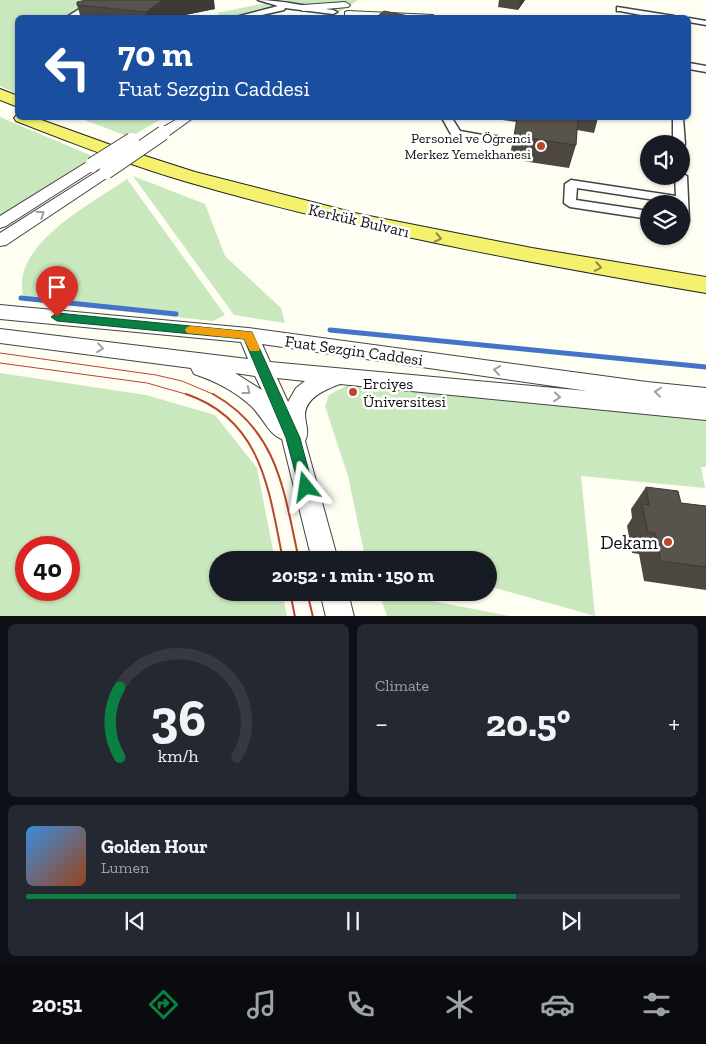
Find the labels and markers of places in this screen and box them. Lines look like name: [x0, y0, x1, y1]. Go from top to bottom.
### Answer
place label: Personel ve Öğrenci Merkez Yemekhanesi: [404, 130, 531, 163]
marker: Personel ve Öğrenci Merkez Yemekhanesi: [535, 140, 547, 152]
pin: [36, 266, 78, 317]
place label: Erciyes Üniversitesi: [363, 374, 447, 411]
marker: Erciyes Üniversitesi: [347, 386, 359, 398]
place label: Dekam: [600, 531, 659, 554]
marker: Dekam: [662, 536, 674, 548]

